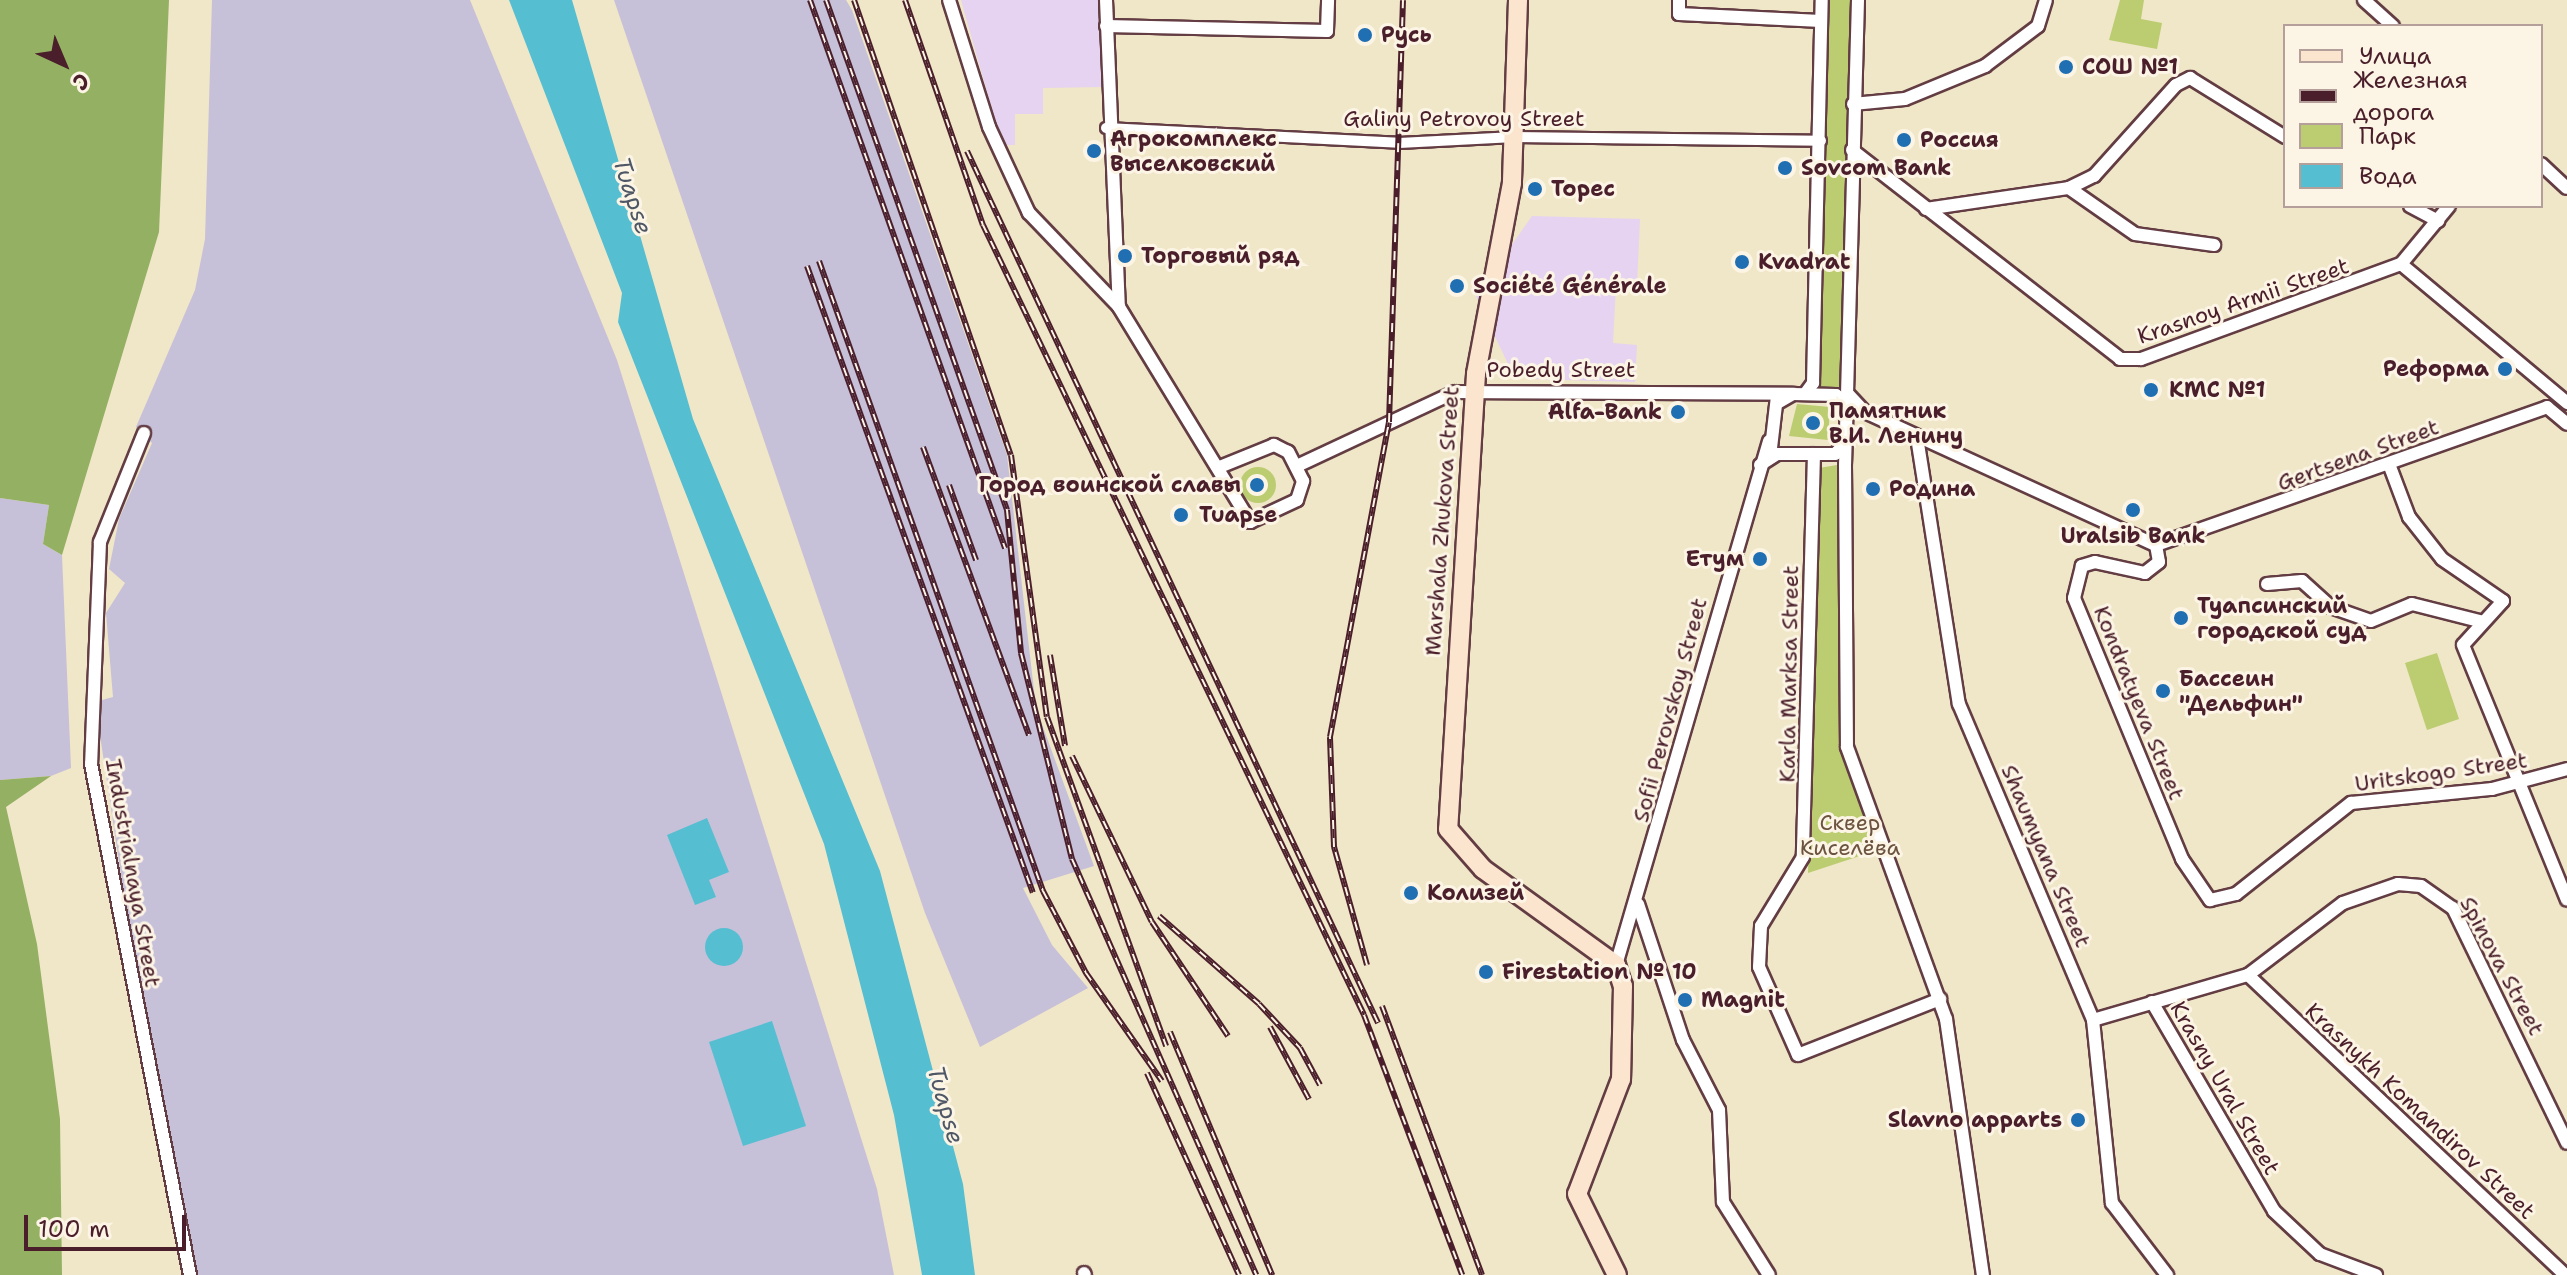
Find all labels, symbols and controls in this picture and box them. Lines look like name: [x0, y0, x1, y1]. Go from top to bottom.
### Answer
place label: Русь: [1381, 22, 1432, 48]
north arrow: [24, 24, 104, 104]
legend: [2283, 24, 2543, 208]
marker: Русь: [1356, 26, 1374, 44]
text: Улица: [2359, 40, 2432, 72]
place label: СОШ №1: [2082, 54, 2178, 80]
marker: СОШ №1: [2057, 58, 2075, 76]
text: Железная дорога: [2353, 64, 2468, 128]
text: С: [66, 66, 96, 97]
street label: Galiny Petrovoy Street: [1343, 106, 1585, 132]
text: Парк: [2359, 120, 2416, 152]
place label: Агрокомплекс Выселковский: [1110, 125, 1277, 176]
place label: Россия: [1920, 127, 1999, 153]
marker: Россия: [1895, 131, 1913, 149]
marker: Агрокомплекс Выселковский: [1085, 142, 1103, 160]
water label: Tuapse: [606, 154, 658, 238]
place label: Sovcom Bank: [1801, 155, 1951, 181]
marker: Sovcom Bank: [1776, 159, 1794, 177]
text: Вода: [2359, 160, 2417, 192]
place label: Торес: [1551, 176, 1615, 202]
marker: Торес: [1526, 180, 1544, 198]
place label: Торговый ряд: [1141, 243, 1300, 269]
marker: Торговый ряд: [1116, 247, 1134, 265]
place label: Kvadrat: [1758, 249, 1850, 275]
street label: Krasnoy Armii Street: [2134, 252, 2352, 350]
marker: Kvadrat: [1733, 253, 1751, 271]
place label: Société Générale: [1473, 273, 1667, 299]
marker: Société Générale: [1448, 277, 1466, 295]
place label: Реформа: [2383, 356, 2489, 382]
street label: Pobedy Street: [1487, 357, 1635, 383]
marker: Реформа: [2496, 360, 2514, 378]
place label: KMC №1: [2169, 377, 2265, 403]
marker: KMC №1: [2140, 379, 2162, 401]
street label: Marshala Zhukova Street: [1419, 385, 1465, 657]
place label: Памятник В.И. Ленину: [1829, 397, 1963, 448]
place label: Alfa-Bank: [1548, 399, 1662, 425]
marker: Alfa-Bank: [1669, 403, 1687, 421]
marker: Памятник В.И. Ленину: [1804, 414, 1822, 432]
street label: Gertsena Street: [2274, 414, 2442, 496]
place label: Город воинской славы: [978, 472, 1241, 498]
marker: Город воинской славы: [1248, 476, 1266, 494]
place label: Родина: [1889, 476, 1975, 502]
marker: Родина: [1864, 480, 1882, 498]
marker: Uralsib Bank: [2124, 501, 2142, 519]
place label: Tuapse: [1199, 502, 1278, 528]
marker: Tuapse: [1170, 504, 1192, 526]
place label: Uralsib Bank: [2060, 523, 2206, 549]
place label: Етум: [1686, 546, 1744, 572]
marker: Етум: [1751, 550, 1769, 568]
street label: Karla Marksa Street: [1774, 565, 1804, 783]
place label: Туапсинский городской суд: [2197, 592, 2367, 644]
street label: Sofii Perovskoy Street: [1627, 595, 1713, 825]
street label: Kondratyeva Street: [2088, 602, 2190, 804]
marker: Туапсинский городской суд: [2172, 609, 2190, 627]
place label: Бассеин "Дельфин": [2179, 665, 2303, 716]
marker: Бассеин "Дельфин": [2154, 682, 2172, 700]
street label: Uritskogo Street: [2353, 747, 2529, 797]
street label: Industrialnaya Street: [100, 757, 166, 989]
street label: Shaumyana Street: [1996, 761, 2096, 951]
park label: Сквер Киселёва: [1800, 809, 1900, 860]
place label: Колизей: [1427, 880, 1524, 906]
marker: Колизей: [1402, 884, 1420, 902]
street label: Spinova Street: [2454, 892, 2550, 1040]
place label: Firestation № 10: [1502, 959, 1697, 985]
marker: Firestation № 10: [1477, 963, 1495, 981]
place label: Magnit: [1701, 987, 1785, 1013]
marker: Magnit: [1676, 991, 1694, 1009]
street label: Krasny Ural Street: [2165, 997, 2285, 1179]
street label: Krasnykh Komandirov Street: [2300, 998, 2540, 1224]
water label: Tuapse: [920, 1063, 970, 1147]
place label: Slavno apparts: [1888, 1107, 2062, 1133]
marker: Slavno apparts: [2069, 1111, 2087, 1129]
scale bar: [28, 1199, 190, 1249]
text: 100 m: [38, 1213, 110, 1245]

